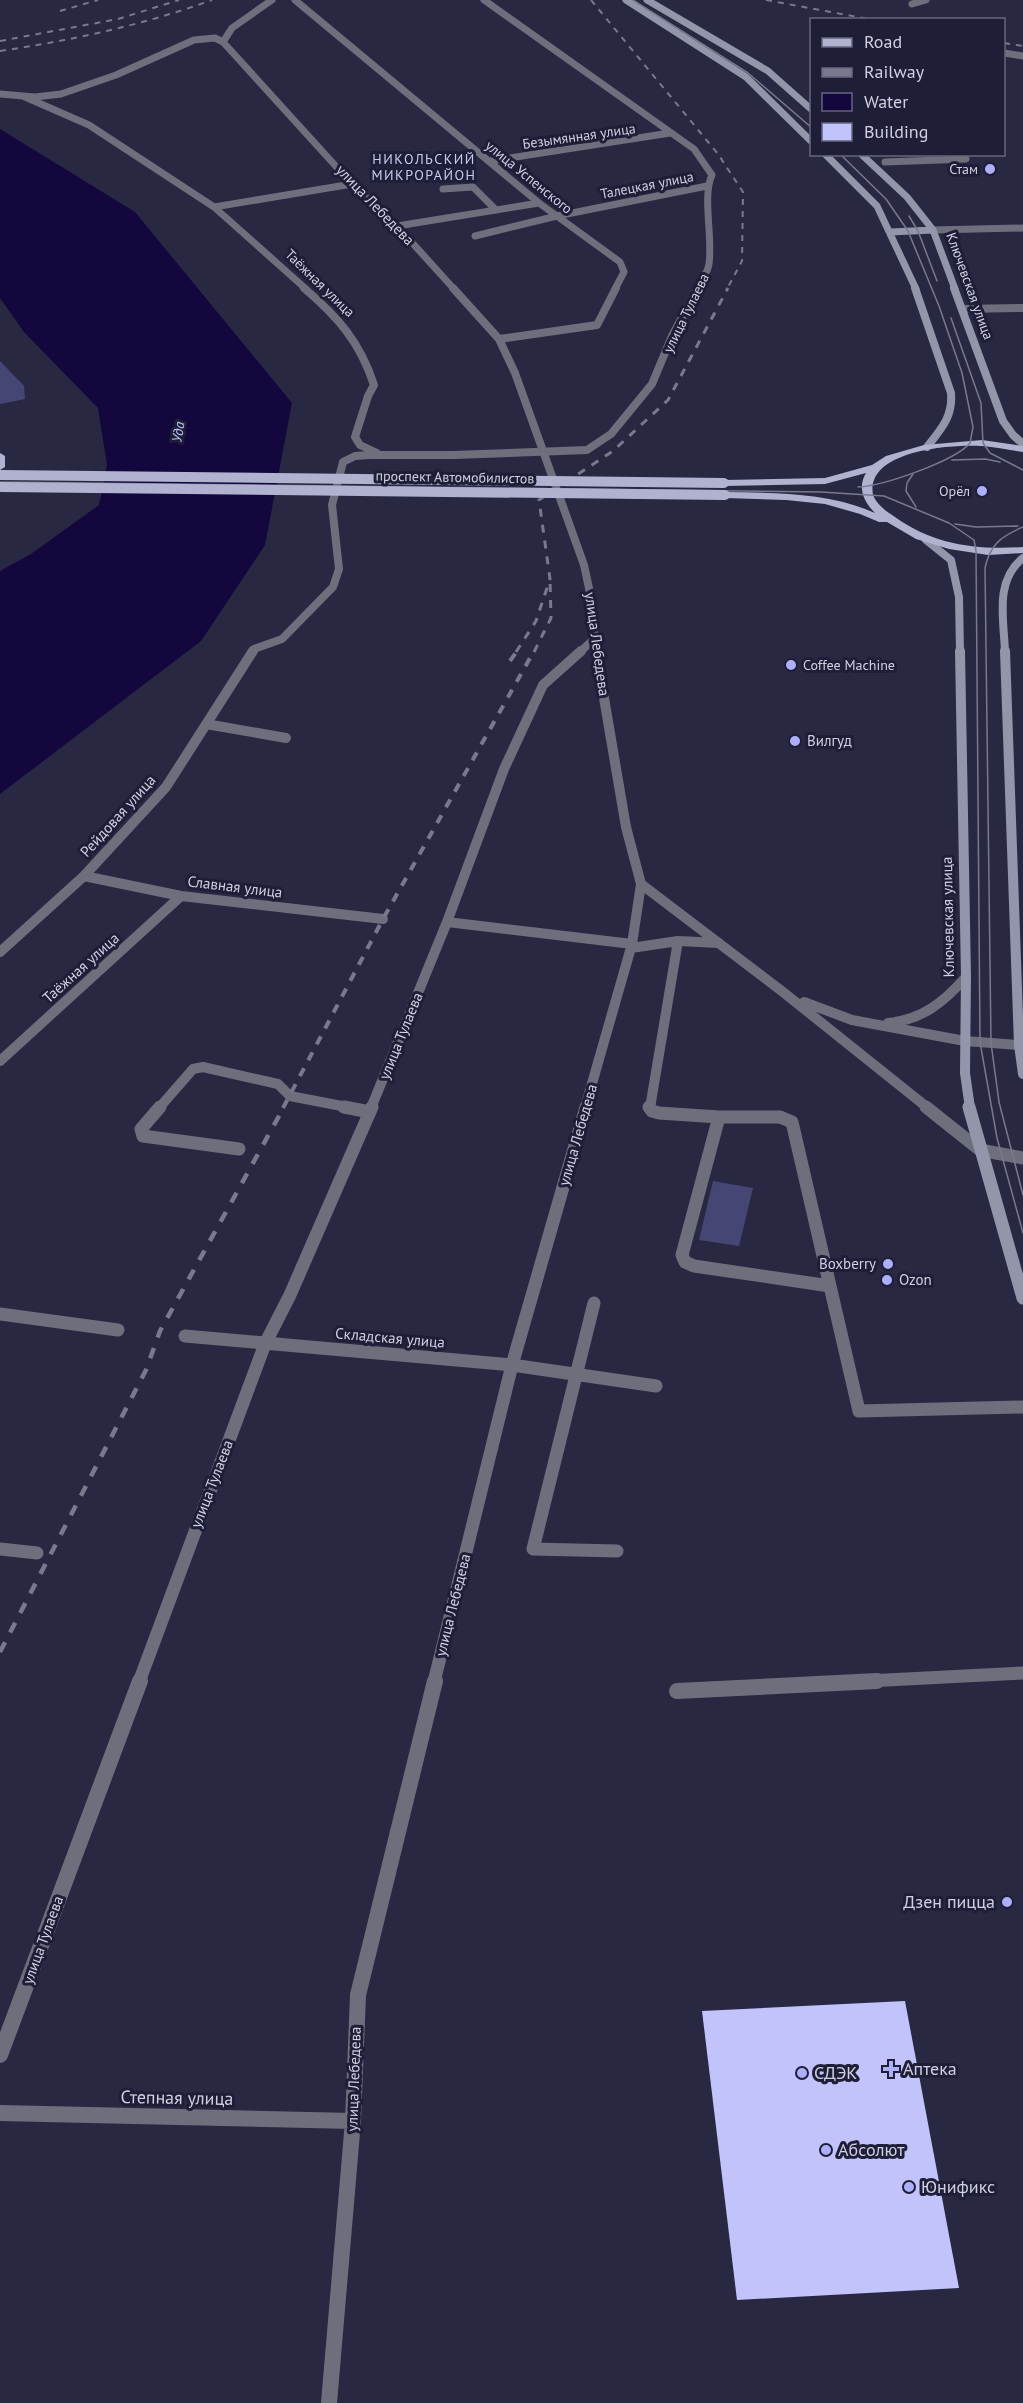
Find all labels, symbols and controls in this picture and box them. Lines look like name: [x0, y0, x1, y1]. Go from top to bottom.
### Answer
legend: [810, 18, 1005, 156]
text: Road: [864, 30, 902, 53]
text: Railway: [864, 60, 925, 83]
text: Water: [864, 90, 908, 113]
street label: Безымянная улица: [521, 119, 637, 153]
text: Building: [864, 120, 928, 143]
street label: улица Успенского: [482, 136, 576, 218]
district label: НИКОЛЬСКИЙ МИКРОРАЙОН: [372, 150, 476, 184]
street label: улица Лебедева: [332, 160, 419, 249]
place label: Стам: [949, 160, 978, 178]
marker: Стам: [983, 162, 997, 176]
street label: Талецкая улица: [599, 167, 695, 203]
street label: Ключевская улица: [942, 230, 998, 342]
street label: Таёжная улица: [281, 245, 359, 321]
street label: улица Тулаева: [659, 270, 713, 356]
water label: Уда: [168, 420, 189, 444]
street label: проспект Автомобилистов: [375, 467, 535, 487]
place label: Орёл: [939, 482, 970, 500]
marker: Орёл: [975, 484, 989, 498]
street label: улица Лебедева: [581, 591, 614, 697]
place label: Coffee Machine: [803, 656, 895, 674]
marker: Coffee Machine: [784, 658, 798, 672]
place label: Вилгуд: [807, 731, 852, 750]
marker: Вилгуд: [788, 734, 802, 748]
street label: Рейдовая улица: [76, 771, 159, 861]
street label: Ключевская улица: [937, 857, 958, 977]
street label: Славная улица: [187, 871, 284, 902]
street label: Таёжная улица: [38, 928, 123, 1007]
street label: улица Тулаева: [374, 989, 427, 1082]
street label: улица Лебедева: [554, 1082, 601, 1188]
place label: Boxberry: [819, 1254, 876, 1273]
marker: Boxberry: [881, 1257, 895, 1271]
place label: Ozon: [899, 1270, 932, 1289]
marker: Ozon: [880, 1273, 894, 1287]
street label: Складская улица: [334, 1323, 446, 1352]
street label: улица Тулаева: [186, 1437, 237, 1530]
street label: улица Лебедева: [431, 1552, 474, 1658]
place label: Дзен пицца: [903, 1890, 995, 1913]
street label: улица Тулаева: [18, 1893, 67, 1987]
marker: Дзен пицца: [1000, 1895, 1014, 1909]
street label: улица Лебедева: [342, 2026, 365, 2132]
place label: Аптека: [903, 2057, 957, 2080]
place label: СДЭК: [814, 2061, 857, 2084]
marker: Аптека: [884, 2062, 898, 2076]
marker: СДЭК: [795, 2066, 809, 2080]
street label: Степная улица: [120, 2085, 234, 2110]
place label: Абсолют: [838, 2138, 905, 2161]
marker: Абсолют: [819, 2143, 833, 2157]
place label: Юнификс: [921, 2175, 995, 2198]
marker: Юнификс: [902, 2180, 916, 2194]

